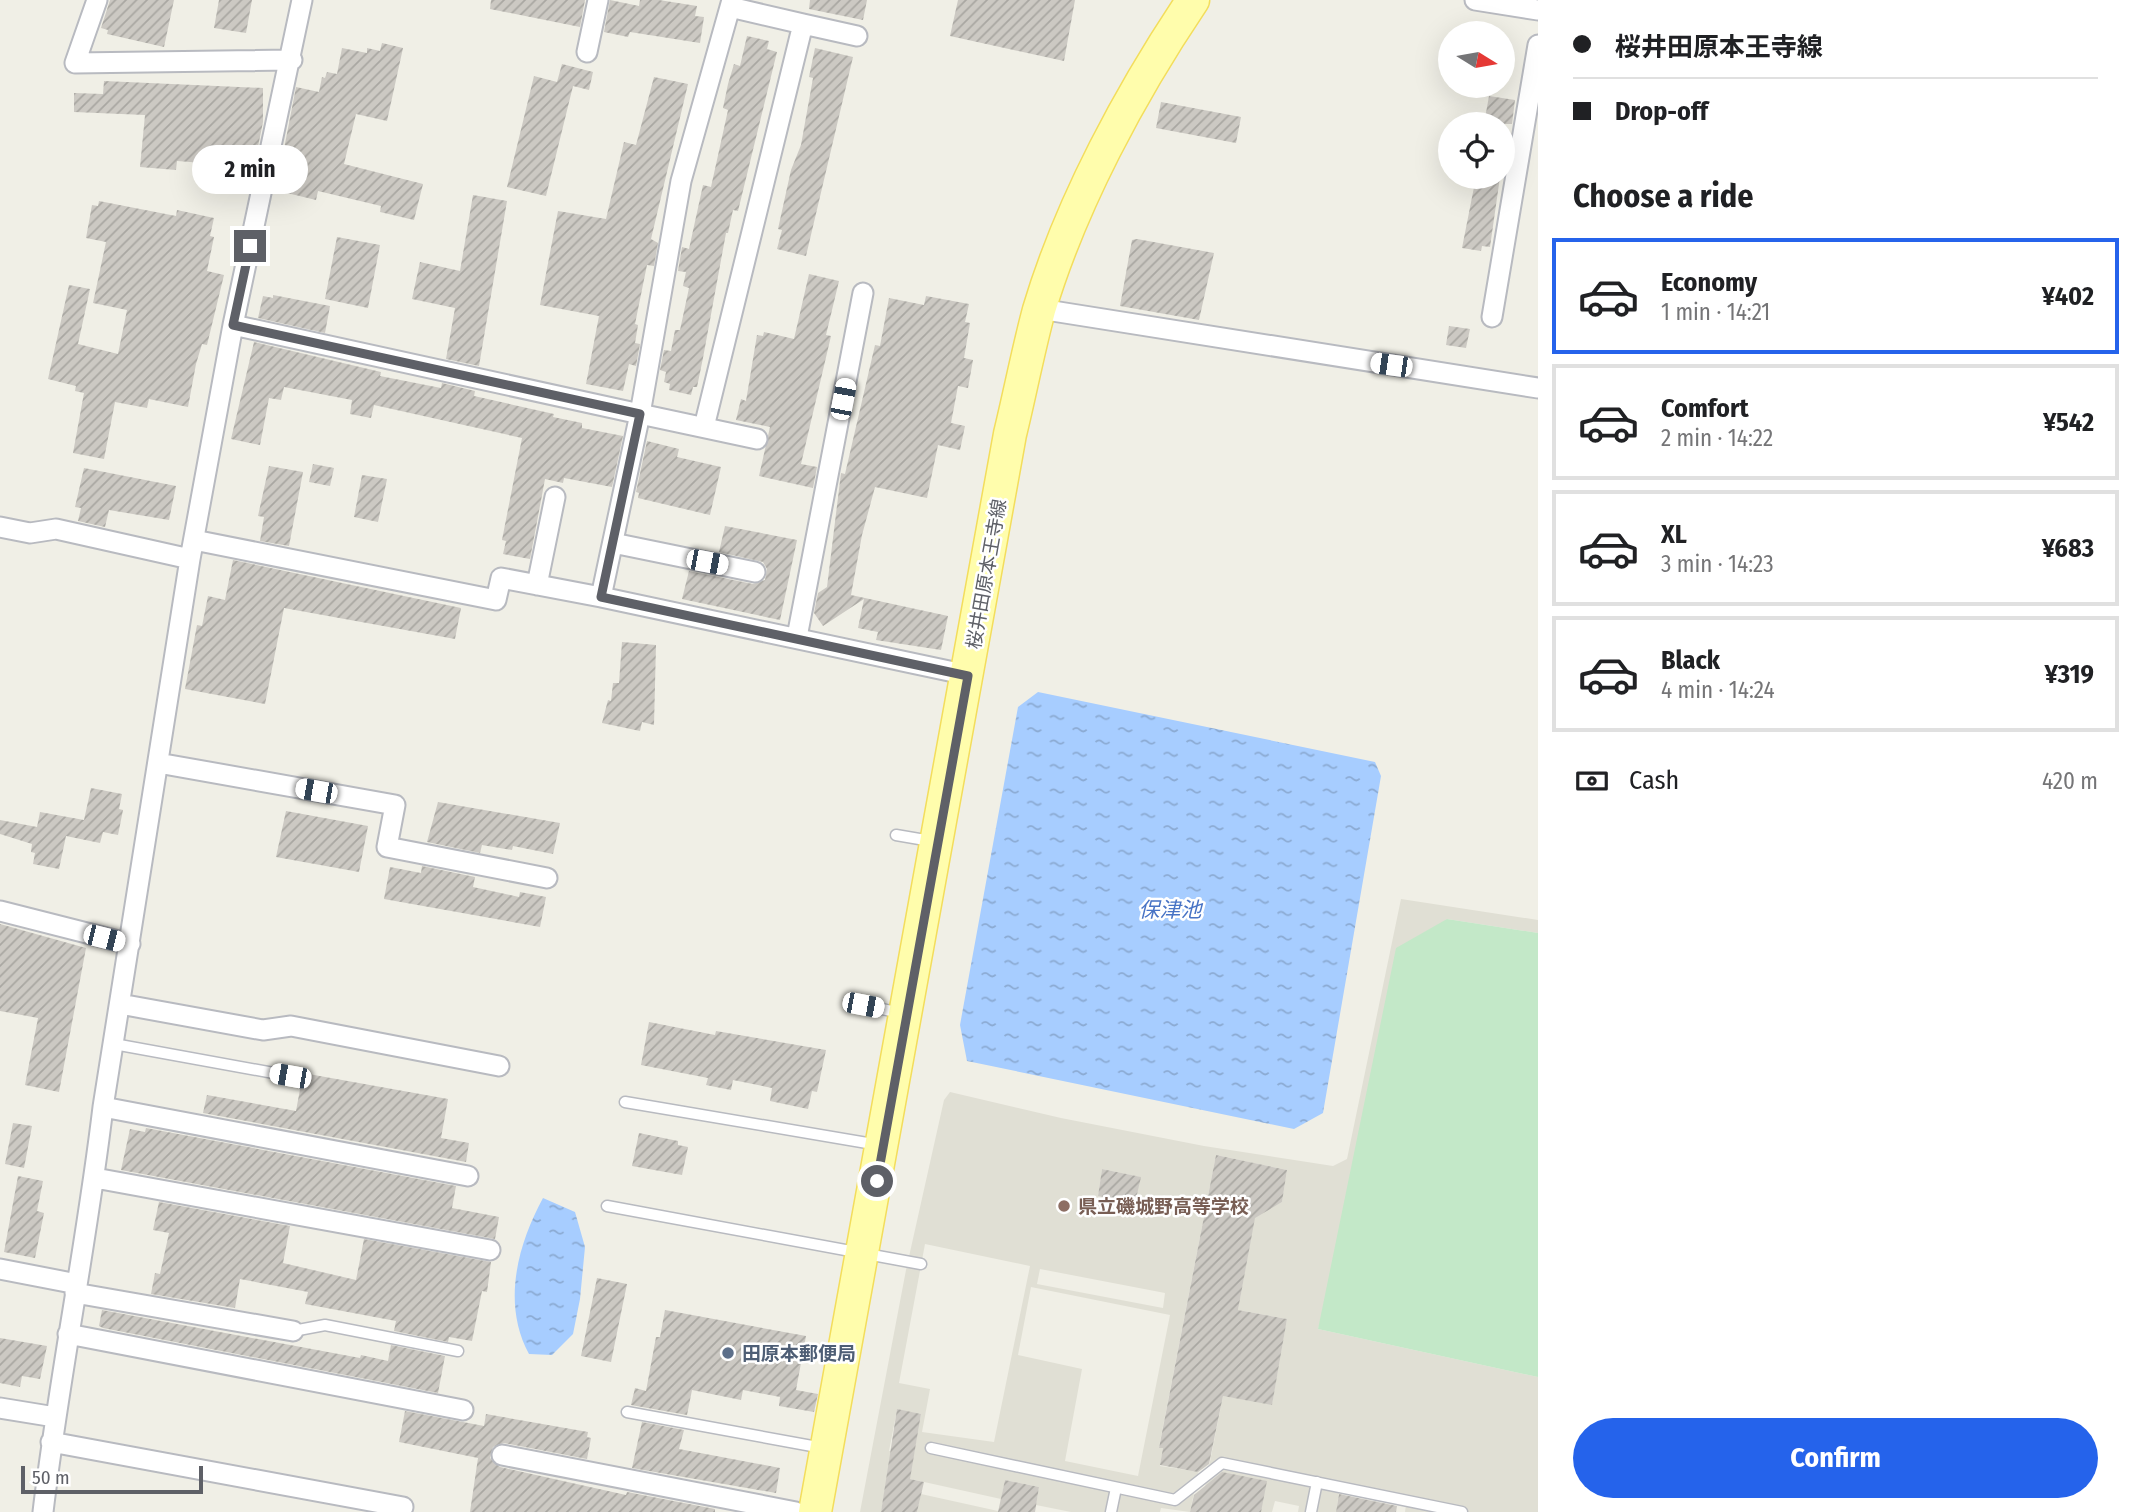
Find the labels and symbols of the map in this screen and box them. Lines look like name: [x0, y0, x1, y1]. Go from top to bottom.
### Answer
north arrow: [1438, 21, 1516, 98]
callout: 2 min: [192, 145, 308, 194]
route end: [234, 230, 266, 262]
car: [1369, 352, 1414, 378]
car: [829, 376, 858, 422]
street label: 桜井田原本王寺線: [962, 497, 1011, 651]
car: [685, 548, 730, 576]
car: [294, 777, 339, 805]
water label: 保津池: [1139, 897, 1203, 923]
car: [82, 923, 127, 953]
car: [841, 991, 886, 1019]
car: [268, 1062, 313, 1090]
route start: [861, 1165, 893, 1197]
place label: 県立磯城野高等学校: [1078, 1195, 1249, 1218]
marker: 県立磯城野高等学校: [1056, 1198, 1072, 1214]
place label: 田原本郵便局: [742, 1342, 856, 1365]
marker: 田原本郵便局: [720, 1345, 736, 1361]
scale bar: [21, 1463, 203, 1495]

